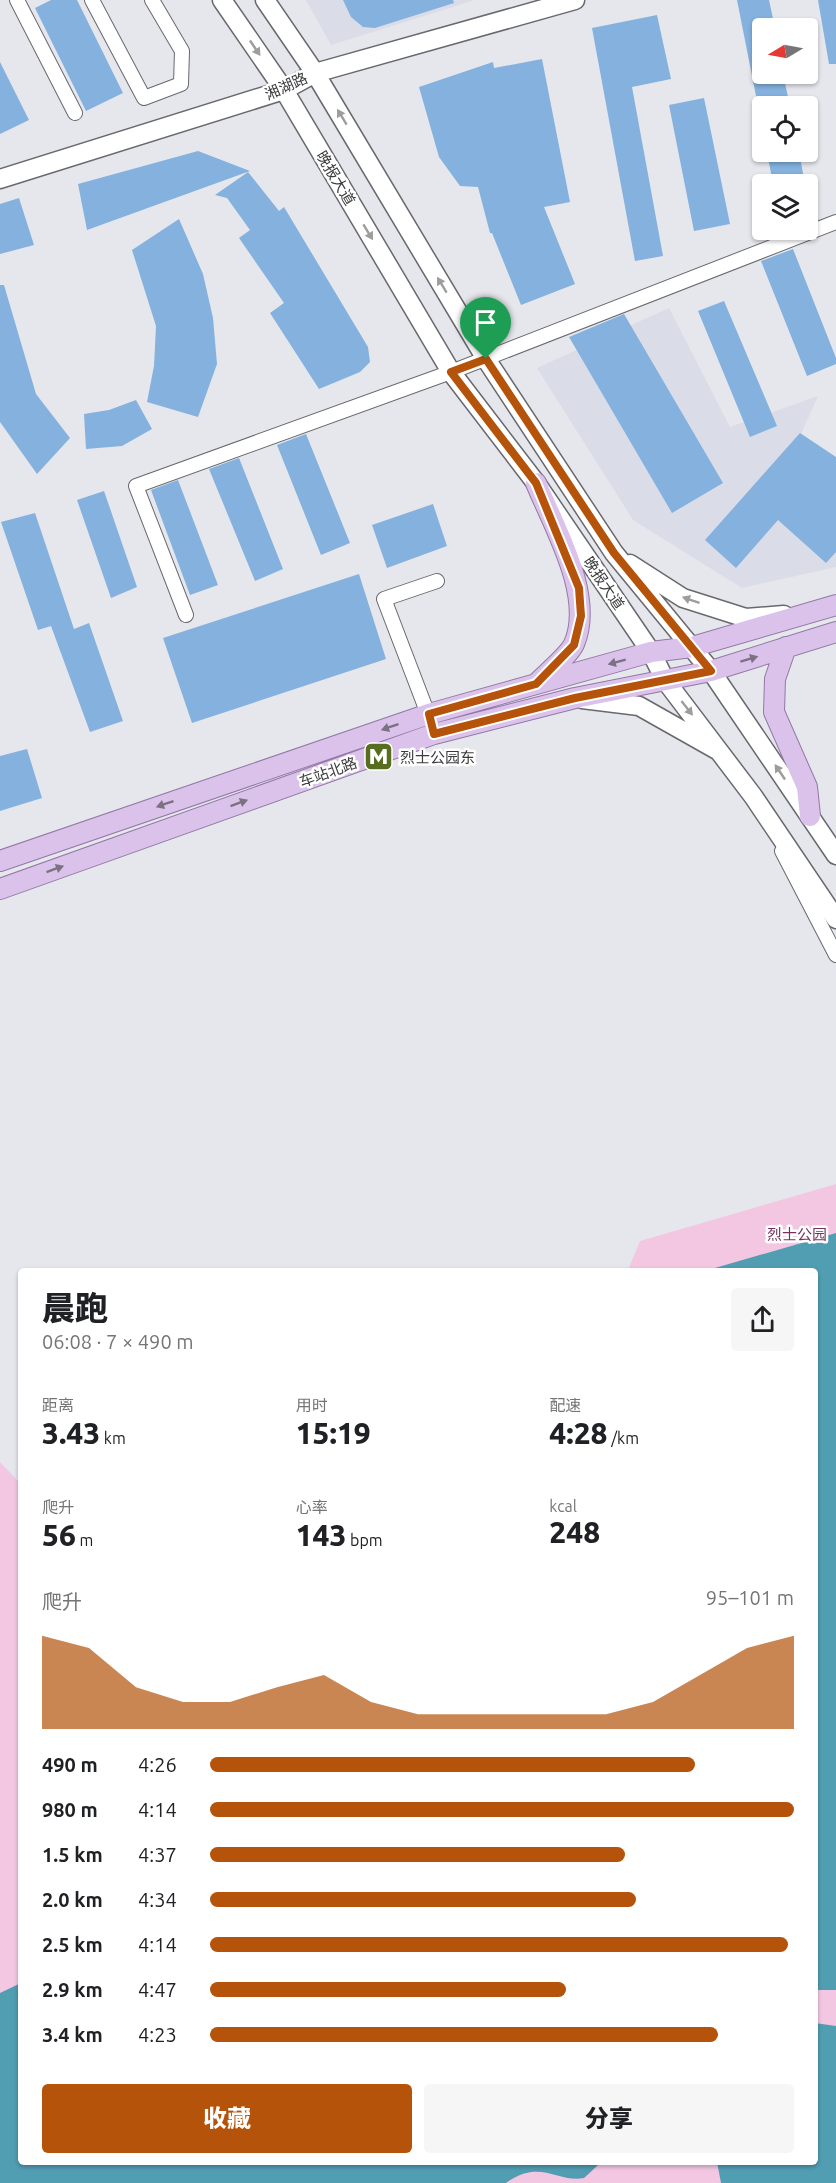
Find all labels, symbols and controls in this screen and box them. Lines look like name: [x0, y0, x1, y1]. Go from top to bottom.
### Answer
north arrow: [752, 18, 818, 84]
map controls: [752, 18, 818, 240]
one-way arrow: [249, 40, 261, 56]
street label: 湘湖路: [262, 69, 310, 103]
button: locate: [752, 96, 818, 162]
one-way arrow: [336, 109, 347, 125]
street label: 晚报大道: [313, 148, 359, 208]
button: layers: [752, 174, 818, 240]
one-way arrow: [363, 224, 374, 240]
one-way arrow: [436, 277, 447, 293]
pin: [460, 297, 511, 359]
icon: arrive: [469, 306, 502, 339]
street label: 晚报大道: [580, 553, 628, 613]
one-way arrow: [682, 595, 700, 605]
one-way arrow: [740, 654, 758, 663]
one-way arrow: [608, 657, 626, 667]
one-way arrow: [680, 700, 692, 715]
one-way arrow: [381, 723, 399, 733]
metro station icon: 烈士公园东: [363, 741, 395, 773]
place label: 烈士公园东: [400, 749, 475, 766]
street label: 车站北路: [297, 754, 359, 790]
one-way arrow: [775, 764, 786, 780]
one-way arrow: [230, 798, 248, 808]
one-way arrow: [156, 800, 174, 809]
one-way arrow: [46, 863, 64, 873]
park label: 烈士公园: [767, 1226, 827, 1243]
button: share: [731, 1288, 794, 1351]
text: 晨跑: [42, 1289, 108, 1326]
text: 06:08 · 7 × 490 m: [42, 1330, 194, 1353]
text: 距离: [42, 1396, 74, 1414]
text: 用时: [296, 1396, 328, 1414]
text: 配速: [549, 1396, 581, 1414]
text: 3.43: [42, 1416, 100, 1450]
text: 15:19: [296, 1416, 371, 1450]
text: 4:28: [549, 1416, 607, 1450]
text: km: [100, 1429, 126, 1447]
text: /km: [607, 1429, 639, 1447]
text: kcal: [549, 1497, 577, 1515]
text: 爬升: [42, 1498, 74, 1516]
text: 心率: [296, 1498, 328, 1516]
text: 248: [549, 1515, 600, 1549]
text: 56: [42, 1518, 76, 1552]
text: 143: [296, 1518, 346, 1552]
text: m: [76, 1531, 93, 1549]
text: bpm: [346, 1531, 383, 1549]
text: 95–101 m: [706, 1586, 794, 1609]
text: 爬升: [42, 1590, 82, 1613]
text: 490 m: [42, 1753, 98, 1776]
text: 4:26: [138, 1753, 177, 1776]
text: 980 m: [42, 1798, 98, 1821]
text: 4:14: [138, 1798, 177, 1821]
text: 1.5 km: [42, 1843, 103, 1866]
text: 4:37: [138, 1843, 177, 1866]
text: 2.0 km: [42, 1888, 103, 1911]
text: 4:34: [138, 1888, 177, 1911]
text: 2.5 km: [42, 1933, 103, 1956]
text: 4:14: [138, 1933, 177, 1956]
text: 2.9 km: [42, 1978, 103, 2001]
text: 4:47: [138, 1978, 177, 2001]
text: 3.4 km: [42, 2023, 103, 2046]
text: 4:23: [138, 2023, 177, 2046]
button: 收藏: [42, 2084, 412, 2153]
button: 分享: [424, 2084, 794, 2153]

